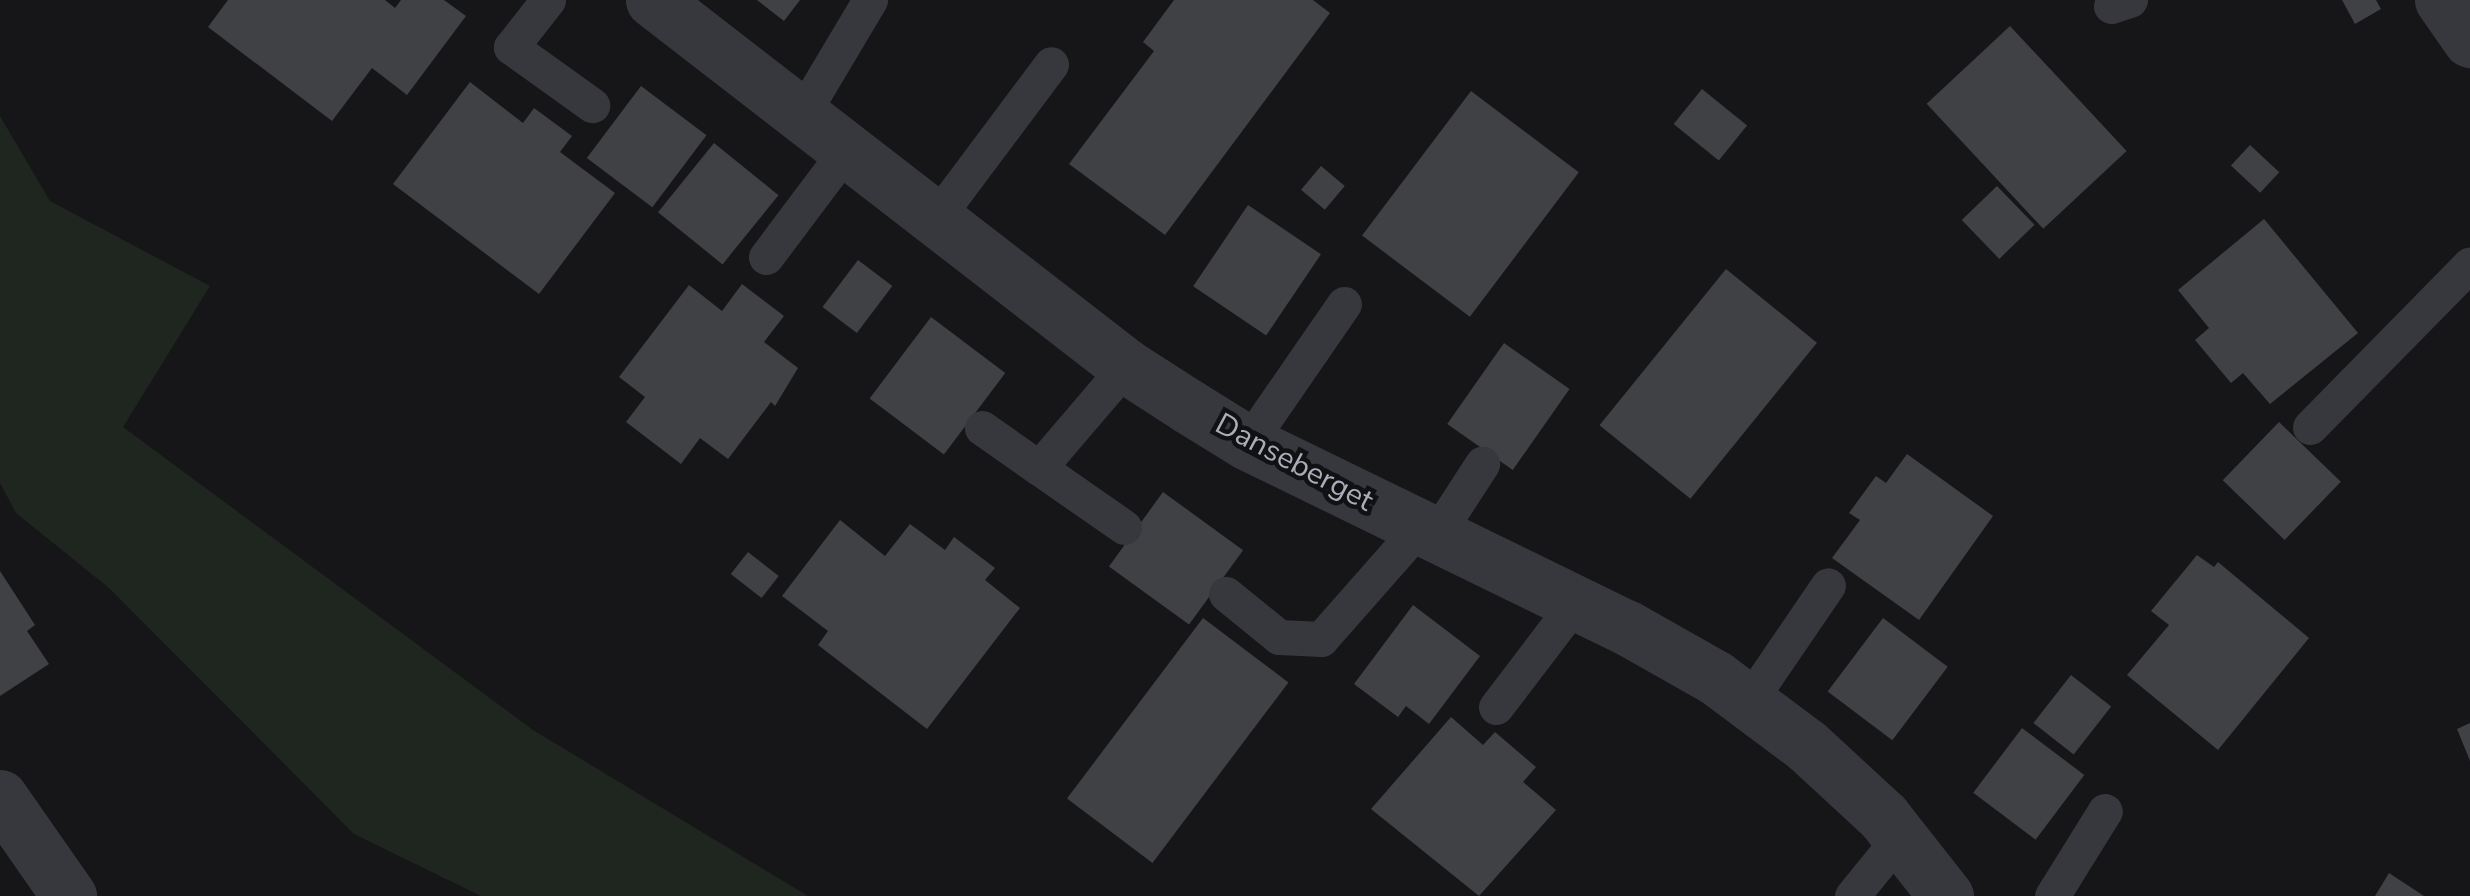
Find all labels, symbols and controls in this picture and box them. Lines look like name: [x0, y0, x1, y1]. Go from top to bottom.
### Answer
street label: Danseberget: [1209, 406, 1379, 520]

